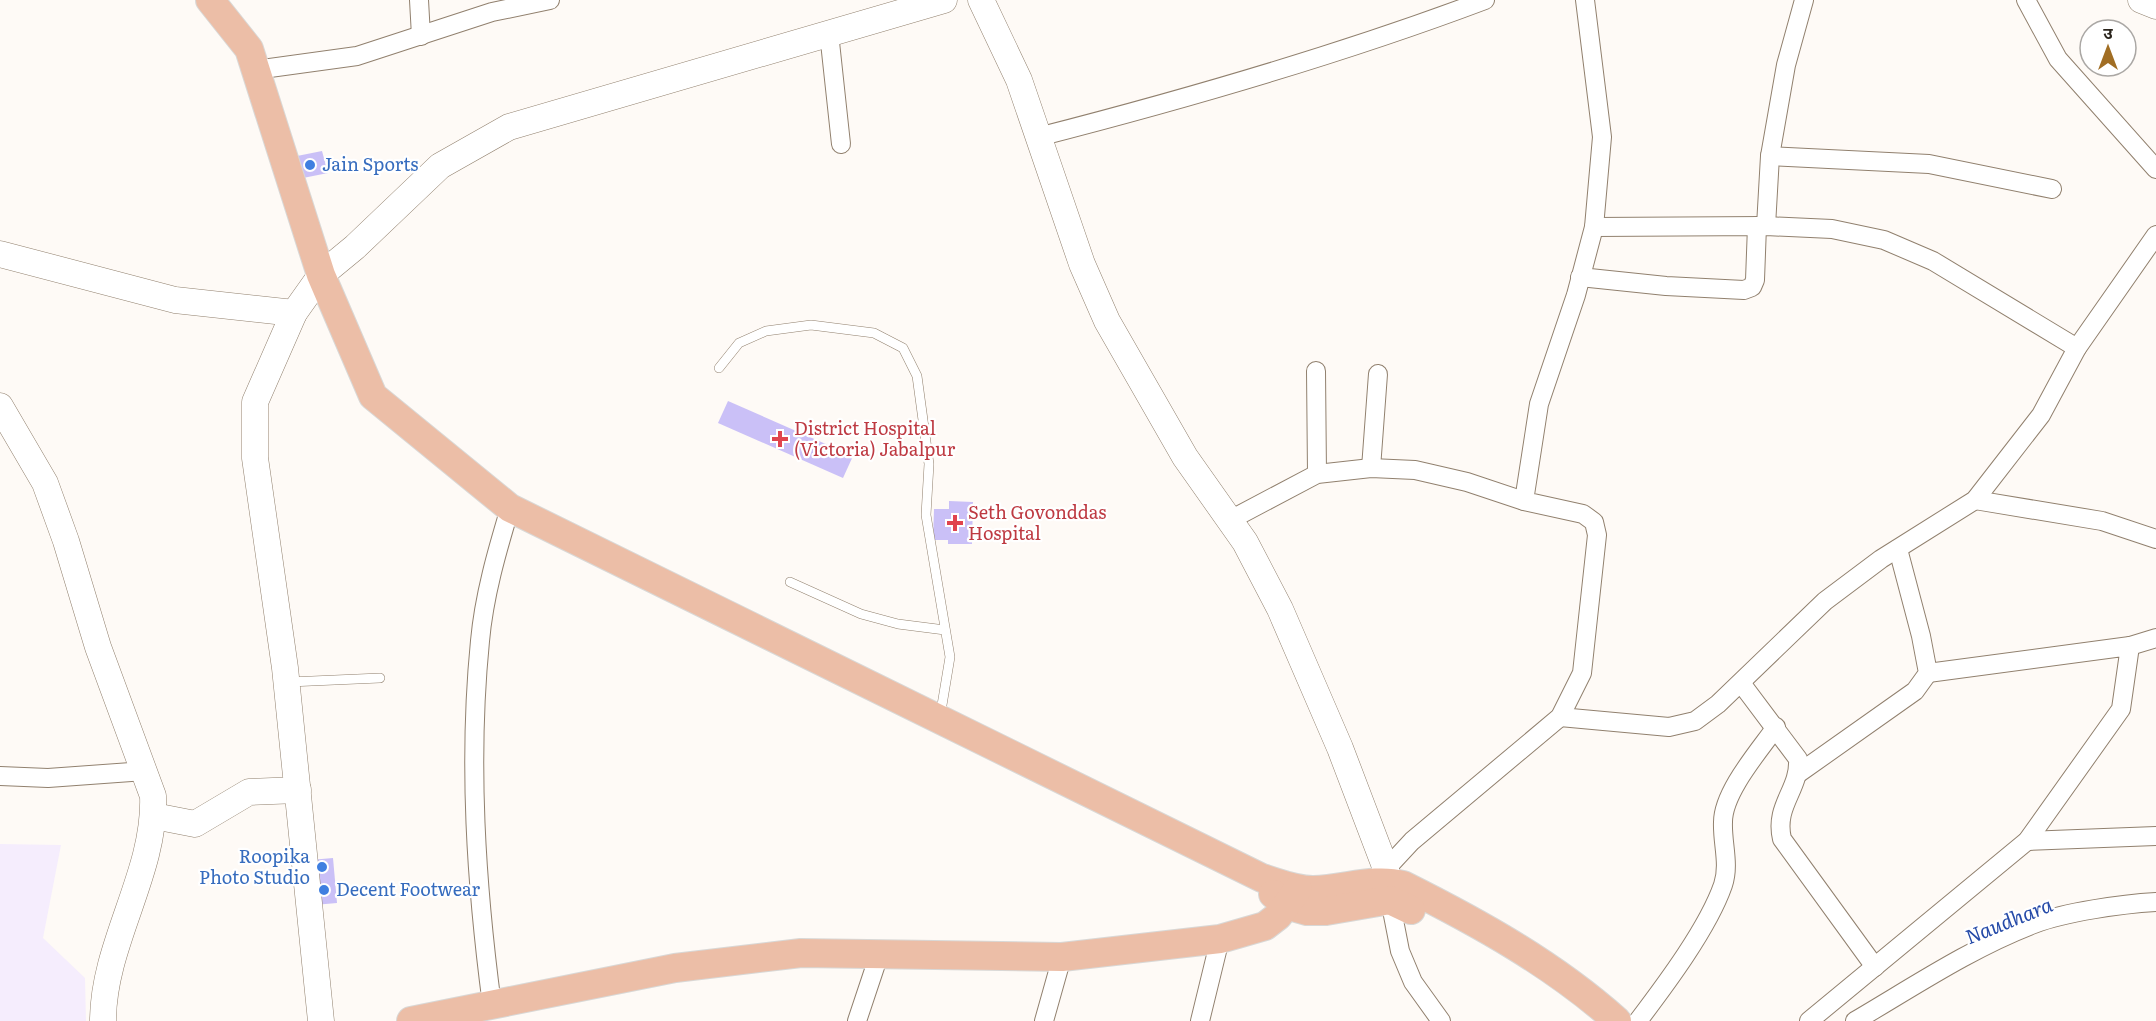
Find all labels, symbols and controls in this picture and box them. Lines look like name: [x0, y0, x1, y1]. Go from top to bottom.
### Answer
north arrow: [2078, 18, 2138, 78]
text: उ: [2103, 20, 2113, 44]
place label: Jain Sports: [322, 150, 418, 177]
marker: Jain Sports: [303, 158, 317, 172]
place label: District Hospital (Victoria) Jabalpur: [794, 414, 956, 462]
marker: District Hospital (Victoria) Jabalpur: [771, 430, 789, 448]
place label: Seth Govonddas Hospital: [968, 498, 1106, 546]
marker: Seth Govonddas Hospital: [946, 514, 964, 532]
place label: Roopika Photo Studio: [199, 842, 310, 890]
marker: Roopika Photo Studio: [315, 860, 329, 874]
place label: Decent Footwear: [336, 875, 481, 902]
marker: Decent Footwear: [317, 883, 331, 897]
water label: Naudhara: [1960, 888, 2057, 950]

